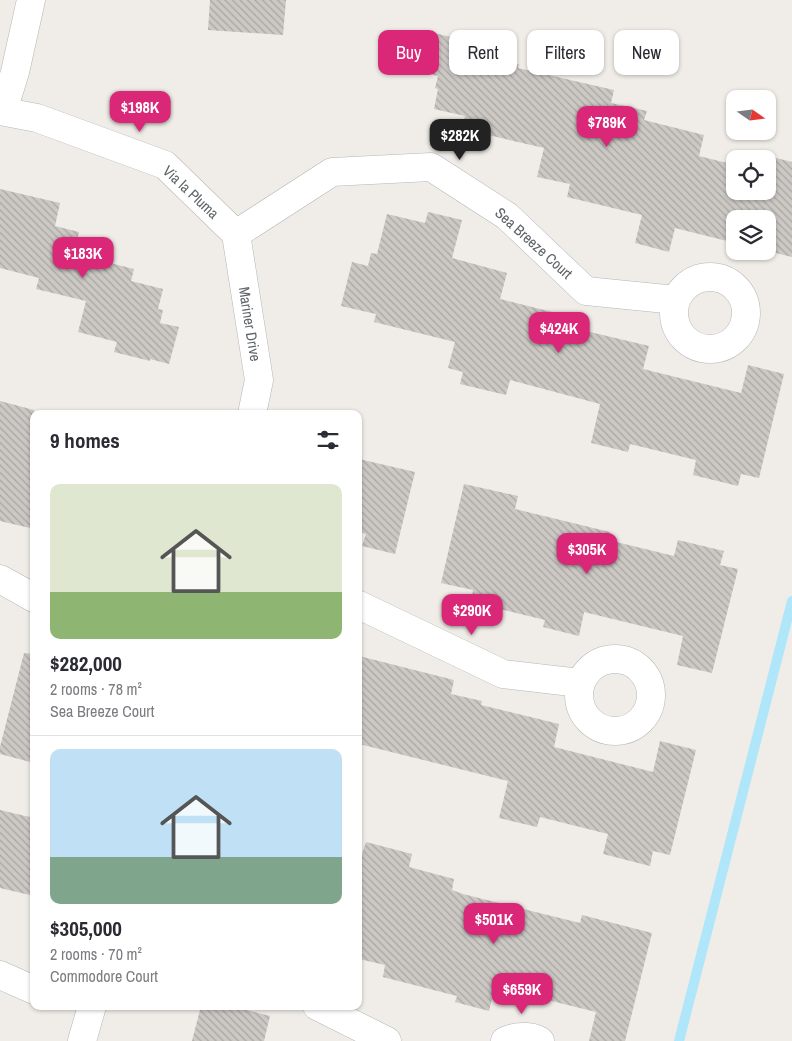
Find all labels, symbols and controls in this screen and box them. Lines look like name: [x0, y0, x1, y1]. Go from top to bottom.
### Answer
chip: Buy: [378, 30, 439, 75]
chip: Rent: [449, 30, 517, 75]
chip: Filters: [527, 30, 604, 75]
chip: New: [614, 30, 679, 75]
pin: $198K: [105, 90, 175, 133]
north arrow: [726, 90, 776, 140]
map controls: [726, 90, 776, 260]
text: $198K: [121, 96, 159, 118]
pin: $789K: [572, 106, 642, 148]
text: $789K: [588, 111, 626, 133]
pin: $282K: [425, 119, 495, 161]
text: $282K: [441, 124, 479, 146]
button: locate: [726, 150, 776, 200]
street label: Via la Pluma: [158, 161, 224, 223]
street label: Sea Breeze Court: [491, 202, 578, 284]
button: layers: [726, 210, 776, 260]
pin: $183K: [48, 236, 118, 279]
text: $183K: [64, 242, 102, 264]
street label: Mariner Drive: [234, 285, 266, 363]
pin: $424K: [524, 312, 594, 354]
text: $424K: [540, 317, 578, 339]
text: 9 homes: [50, 426, 120, 455]
icon: filters: [314, 426, 342, 454]
icon: home: [151, 516, 241, 606]
pin: $305K: [552, 532, 622, 575]
text: $305K: [568, 538, 606, 560]
pin: $290K: [437, 594, 507, 636]
text: $290K: [453, 599, 491, 621]
text: $282,000: [50, 649, 122, 678]
text: 2 rooms · 78 m²: [50, 678, 142, 700]
text: Sea Breeze Court: [50, 700, 154, 722]
icon: home: [151, 782, 241, 872]
pin: $501K: [459, 902, 529, 945]
text: $501K: [475, 908, 513, 930]
text: $305,000: [50, 914, 122, 943]
text: 2 rooms · 70 m²: [50, 943, 142, 965]
text: Commodore Court: [50, 965, 158, 987]
pin: $659K: [487, 972, 557, 1015]
text: $659K: [503, 978, 541, 1000]

